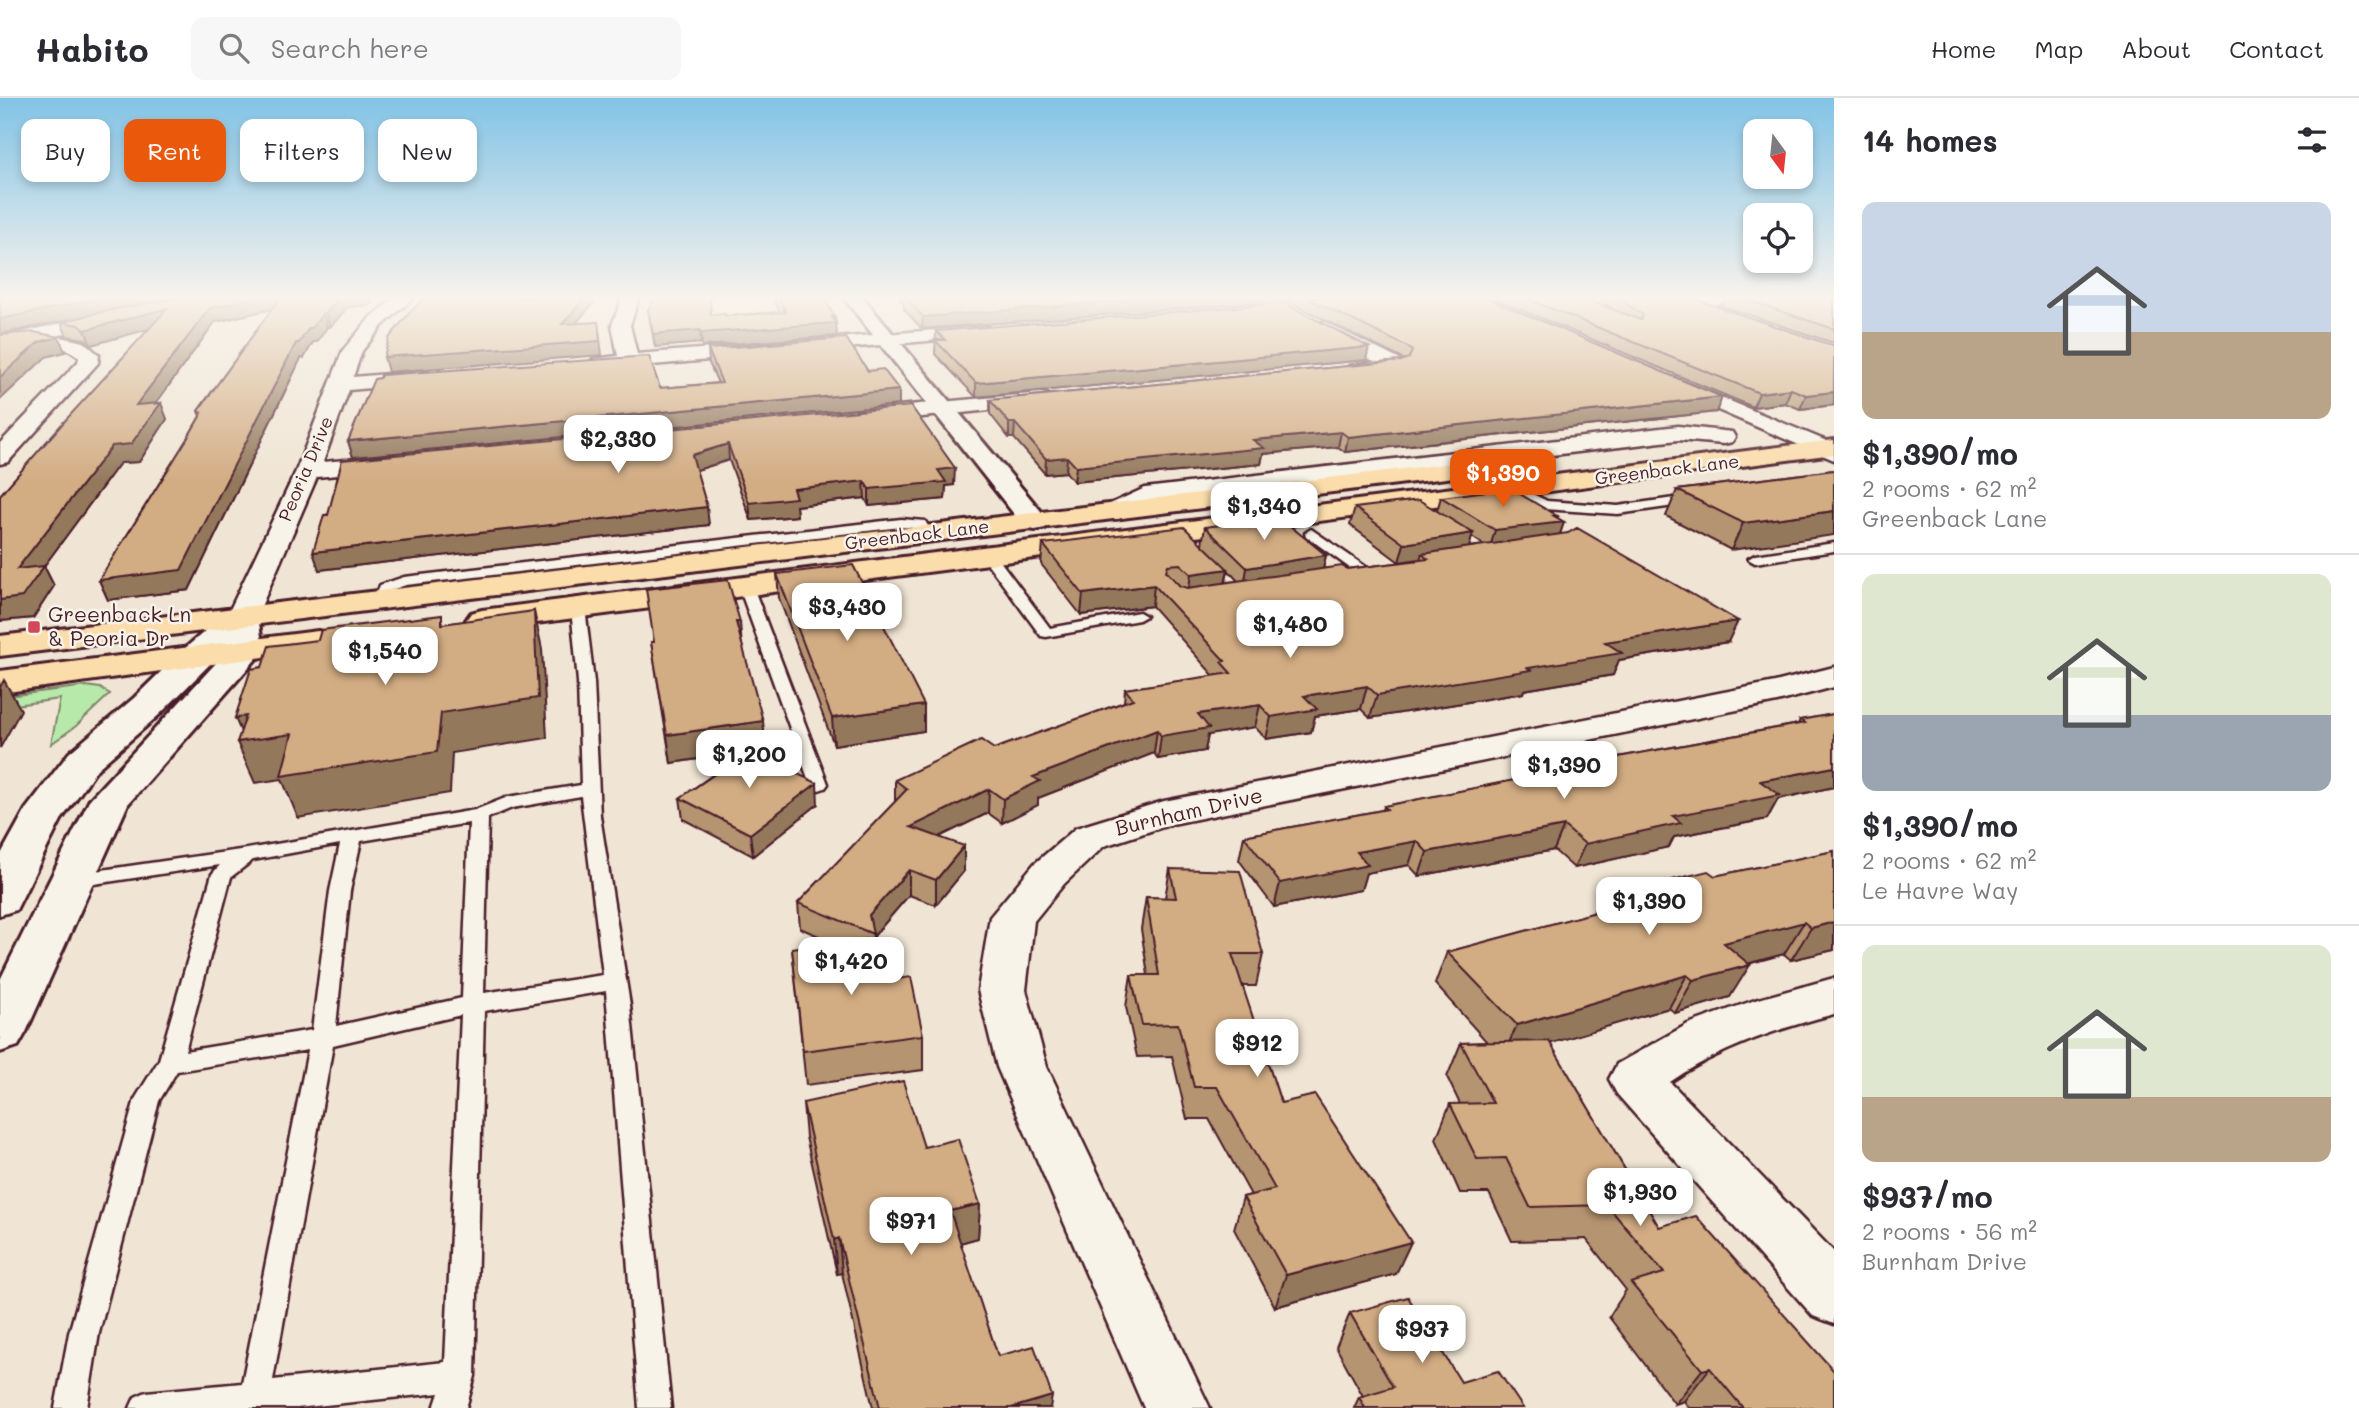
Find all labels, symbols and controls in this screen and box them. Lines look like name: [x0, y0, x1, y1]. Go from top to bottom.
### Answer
search box: [191, 17, 681, 80]
text: Habito: [35, 27, 149, 70]
icon: search: [215, 29, 253, 67]
text: Search here: [271, 31, 429, 65]
text: Home: [1931, 33, 1996, 64]
text: Map: [2034, 33, 2083, 64]
text: About: [2121, 33, 2191, 64]
text: Contact: [2229, 33, 2324, 64]
chip: Buy: [21, 119, 110, 182]
chip: Rent: [124, 119, 226, 182]
chip: Filters: [240, 119, 364, 182]
chip: New: [378, 119, 477, 182]
north arrow: [1743, 119, 1813, 189]
map controls: [1743, 119, 1813, 273]
text: 14 homes: [1862, 120, 1998, 160]
icon: filters: [2293, 121, 2331, 159]
button: locate: [1743, 203, 1813, 273]
icon: home: [2034, 248, 2160, 374]
street label: Peoria Drive: [272, 412, 338, 525]
pin: $2,330: [561, 416, 675, 475]
text: $2,330: [580, 423, 656, 453]
text: $1,390/mo: [1862, 433, 2018, 473]
street label: Greenback Lane: [1593, 448, 1740, 490]
pin: $1,390: [1446, 450, 1560, 509]
text: $1,390: [1466, 457, 1540, 487]
text: 2 rooms · 62 m²: [1862, 473, 2036, 503]
pin: $1,340: [1207, 482, 1321, 542]
text: $1,340: [1227, 490, 1301, 520]
text: Greenback Lane: [1862, 503, 2047, 533]
street label: Greenback Lane: [843, 513, 990, 555]
pin: $3,430: [790, 584, 904, 643]
text: $3,430: [808, 591, 886, 621]
place label: Greenback Ln & Peoria Dr: [48, 600, 191, 651]
pin: $1,480: [1233, 601, 1347, 660]
text: $1,480: [1252, 608, 1328, 638]
marker: Greenback Ln & Peoria Dr: [26, 619, 42, 635]
icon: home: [2034, 620, 2160, 746]
pin: $1,540: [328, 628, 442, 687]
text: $1,540: [348, 635, 422, 665]
pin: $1,200: [692, 730, 806, 790]
text: $1,200: [712, 738, 786, 768]
pin: $1,390: [1507, 742, 1621, 801]
text: $1,390: [1527, 749, 1601, 779]
street label: Burnham Drive: [1112, 780, 1265, 841]
text: $1,390/mo: [1862, 805, 2018, 845]
text: 2 rooms · 62 m²: [1862, 845, 2036, 875]
text: Le Havre Way: [1862, 875, 2018, 905]
pin: $1,390: [1592, 878, 1706, 937]
text: $1,390: [1612, 885, 1686, 915]
pin: $1,420: [794, 937, 908, 997]
text: $1,420: [814, 945, 888, 975]
icon: home: [2034, 991, 2160, 1117]
pin: $912: [1216, 1020, 1298, 1079]
text: $912: [1231, 1027, 1283, 1057]
pin: $1,930: [1583, 1168, 1697, 1228]
text: $1,930: [1603, 1176, 1677, 1206]
text: $937/mo: [1862, 1176, 1993, 1216]
pin: $971: [870, 1198, 952, 1257]
text: $971: [885, 1205, 937, 1235]
text: 2 rooms · 56 m²: [1862, 1216, 2037, 1246]
text: Burnham Drive: [1862, 1246, 2027, 1276]
pin: $937: [1381, 1306, 1463, 1365]
text: $937: [1395, 1313, 1449, 1343]

